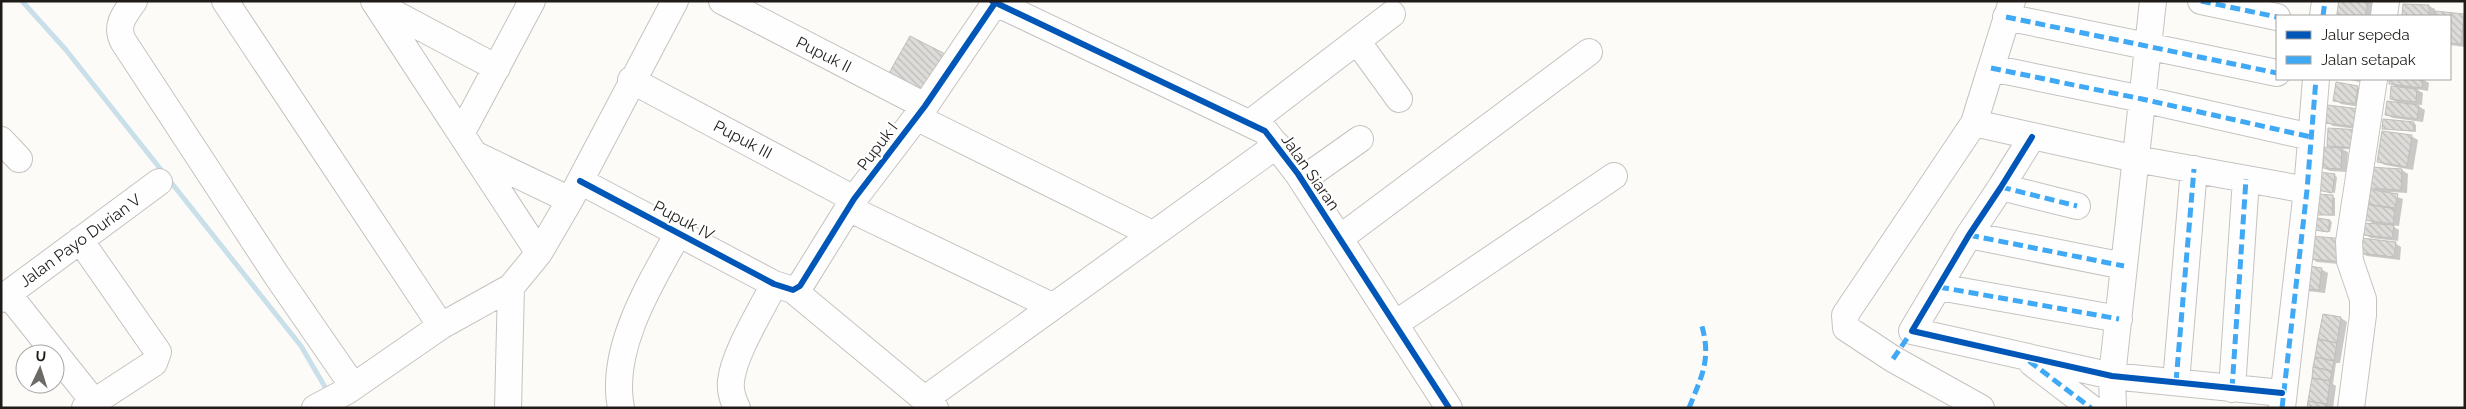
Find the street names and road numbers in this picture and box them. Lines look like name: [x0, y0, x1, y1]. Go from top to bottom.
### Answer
street label: Pupuk II: [793, 33, 855, 76]
street label: Pupuk III: [710, 116, 775, 163]
street label: Pupuk I: [853, 118, 902, 174]
street label: Jalan Siaran: [1277, 131, 1344, 214]
street label: Jalan Payo Durian V: [16, 190, 145, 291]
street label: Pupuk IV: [650, 197, 718, 244]

